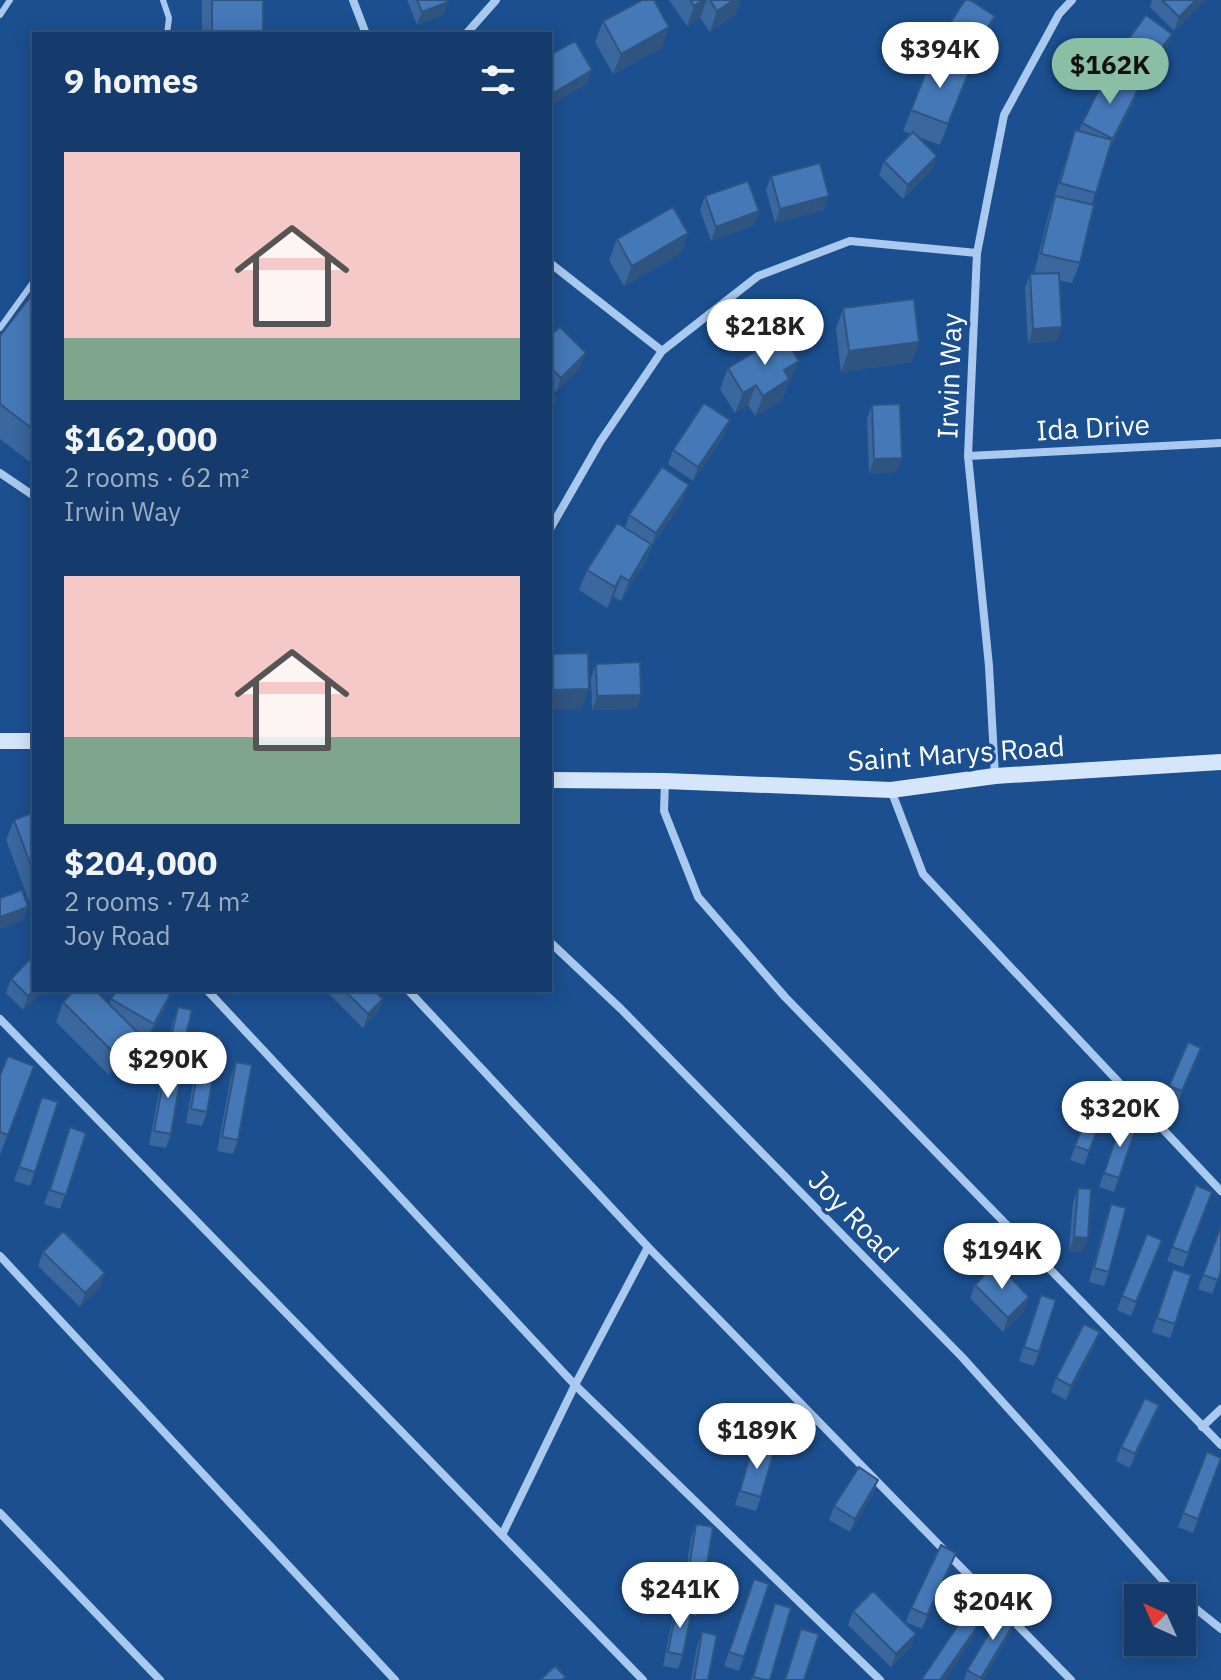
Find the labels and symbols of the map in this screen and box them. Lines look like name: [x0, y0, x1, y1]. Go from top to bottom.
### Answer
pin: $394K: [884, 22, 996, 90]
pin: $162K: [1054, 38, 1166, 106]
pin: $218K: [709, 299, 821, 367]
street label: Irwin Way: [928, 312, 970, 440]
street label: Ida Drive: [1035, 406, 1151, 448]
street label: Saint Marys Road: [846, 727, 1066, 779]
pin: $290K: [112, 1032, 224, 1100]
pin: $320K: [1064, 1081, 1176, 1149]
street label: Joy Road: [801, 1162, 907, 1270]
pin: $194K: [946, 1223, 1058, 1291]
pin: $189K: [701, 1403, 813, 1471]
pin: $241K: [624, 1562, 736, 1630]
pin: $204K: [937, 1574, 1049, 1642]
north arrow: [1124, 1584, 1196, 1656]

